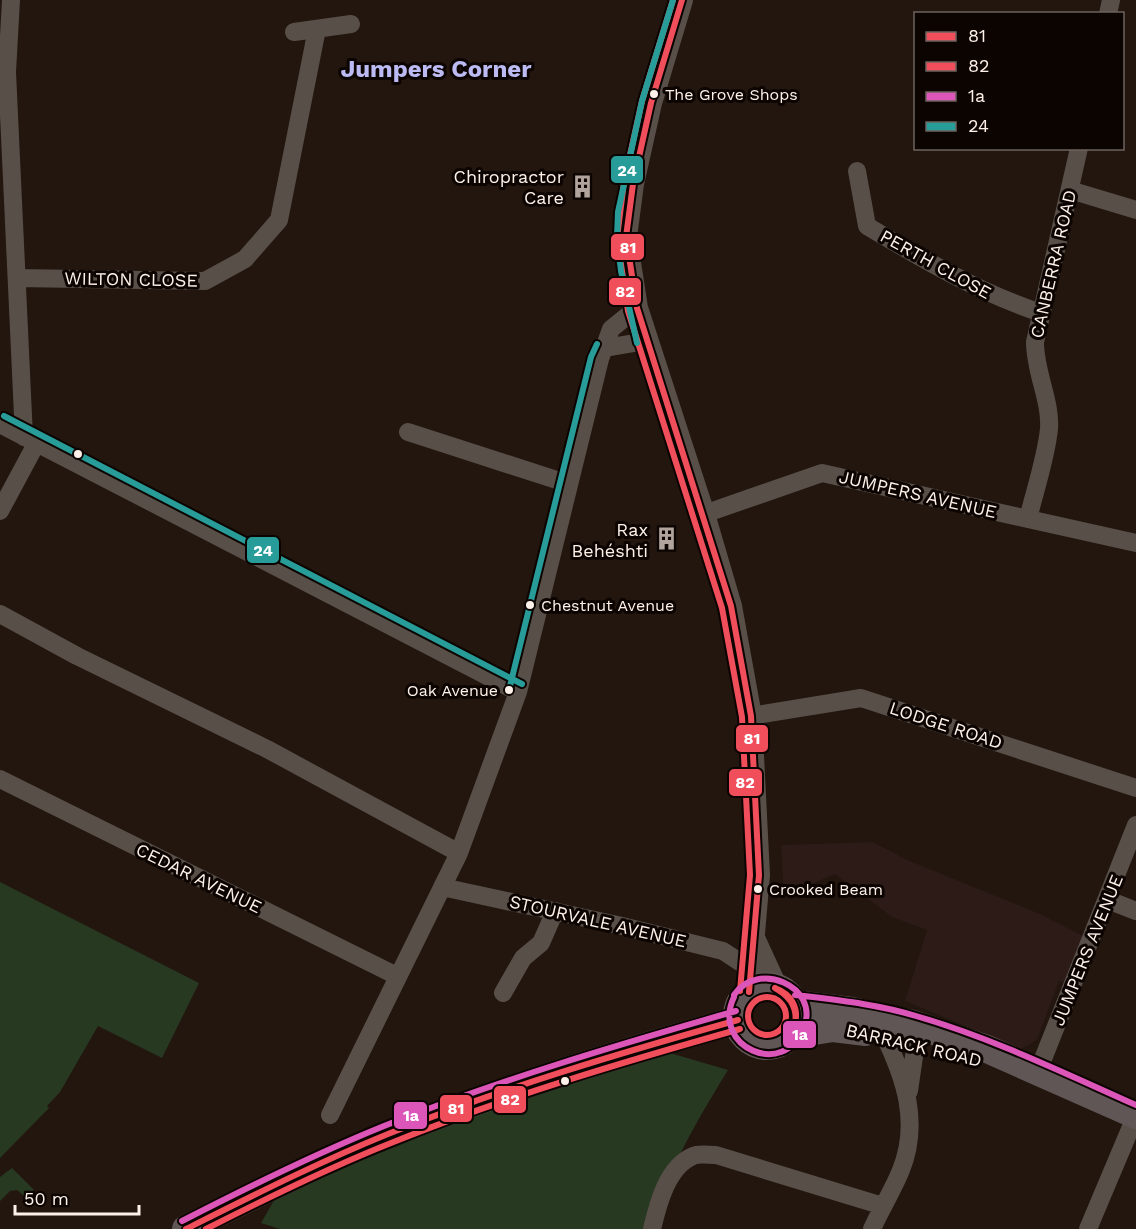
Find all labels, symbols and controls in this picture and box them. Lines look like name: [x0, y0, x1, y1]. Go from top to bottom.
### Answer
legend: [914, 12, 1124, 150]
text: 81: [968, 25, 986, 46]
district label: Jumpers Corner: [340, 55, 532, 83]
text: 82: [968, 55, 990, 76]
place label: The Grove Shops: [665, 85, 798, 104]
text: 1a: [968, 85, 985, 106]
marker: The Grove Shops: [648, 88, 660, 100]
text: 24: [968, 115, 989, 136]
line badge: 24: [610, 155, 644, 184]
text: 24: [617, 161, 637, 180]
place label: Chiropractor Care: [454, 166, 564, 208]
building icon: Chiropractor Care: [569, 173, 595, 199]
street label: CANBERRA ROAD: [1026, 188, 1080, 340]
street label: PERTH CLOSE: [877, 225, 995, 303]
line badge: 81: [610, 233, 645, 261]
text: 81: [620, 238, 636, 257]
street label: WILTON CLOSE: [64, 267, 198, 291]
line badge: 82: [608, 277, 642, 306]
text: 82: [615, 282, 635, 301]
unlabelled marker: [72, 448, 84, 460]
street label: JUMPERS AVENUE: [837, 466, 999, 522]
place label: Rax Behéshti: [572, 519, 648, 561]
building icon: Rax Behéshti: [653, 526, 679, 552]
line badge: 24: [246, 536, 280, 564]
text: 24: [253, 541, 273, 560]
place label: Chestnut Avenue: [541, 596, 674, 615]
marker: Chestnut Avenue: [524, 599, 536, 611]
place label: Oak Avenue: [407, 681, 498, 700]
marker: Oak Avenue: [503, 684, 515, 696]
street label: LODGE ROAD: [887, 697, 1005, 753]
line badge: 81: [735, 724, 769, 753]
text: 81: [744, 729, 760, 748]
line badge: 82: [728, 768, 763, 797]
text: 82: [735, 773, 755, 792]
street label: CEDAR AVENUE: [133, 839, 265, 917]
street label: JUMPERS AVENUE: [1047, 871, 1127, 1029]
place label: Crooked Beam: [769, 880, 883, 899]
marker: Crooked Beam: [752, 883, 764, 895]
street label: STOURVALE AVENUE: [507, 890, 689, 952]
street label: BARRACK ROAD: [844, 1019, 984, 1071]
line badge: 1a: [782, 1020, 817, 1049]
text: 1a: [792, 1025, 809, 1044]
unlabelled marker: [559, 1075, 571, 1087]
line badge: 82: [493, 1085, 527, 1114]
text: 82: [500, 1090, 520, 1109]
line badge: 81: [439, 1094, 473, 1123]
text: 81: [448, 1099, 464, 1118]
line badge: 1a: [393, 1101, 428, 1130]
text: 1a: [403, 1106, 420, 1125]
scale bar: [15, 1178, 140, 1216]
text: 50 m: [24, 1188, 69, 1209]

